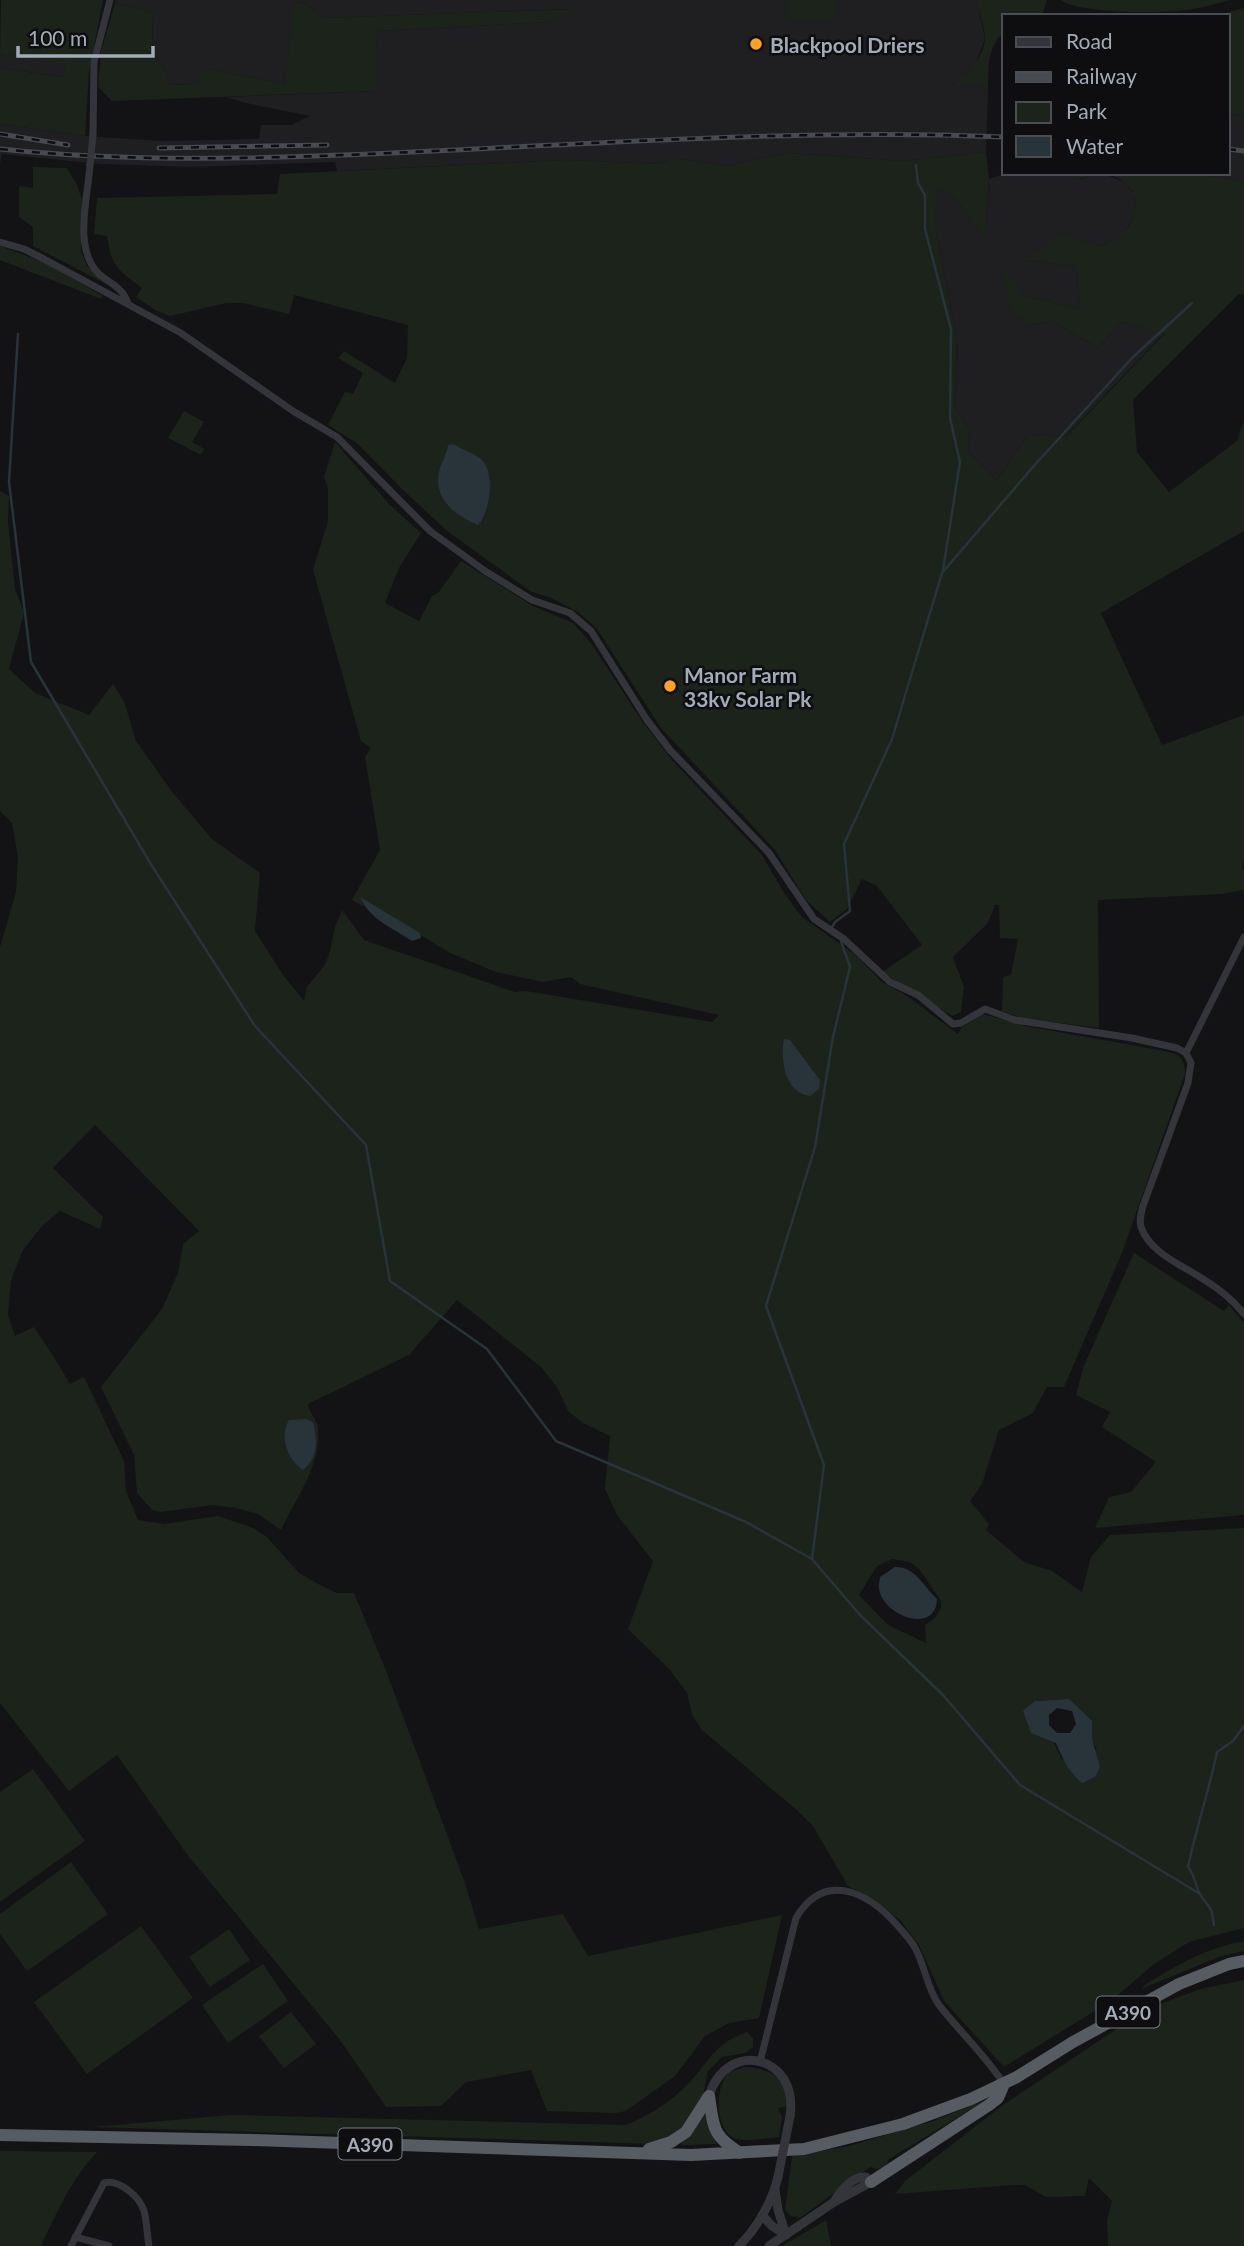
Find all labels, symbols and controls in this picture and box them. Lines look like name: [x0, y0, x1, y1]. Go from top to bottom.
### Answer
scale bar: [18, 14, 152, 58]
legend: [1002, 14, 1230, 175]
text: 100 m: [28, 25, 87, 50]
text: Road: [1066, 28, 1113, 53]
place label: Blackpool Driers: [770, 32, 924, 57]
marker: Blackpool Driers: [748, 36, 764, 52]
text: Railway: [1066, 63, 1137, 88]
text: Park: [1066, 98, 1107, 123]
text: Water: [1066, 133, 1123, 158]
place label: Manor Farm 33kv Solar Pk: [684, 662, 812, 711]
marker: Manor Farm 33kv Solar Pk: [662, 678, 678, 694]
road number: A390: [1096, 1996, 1160, 2028]
road number: A390: [338, 2128, 402, 2160]

